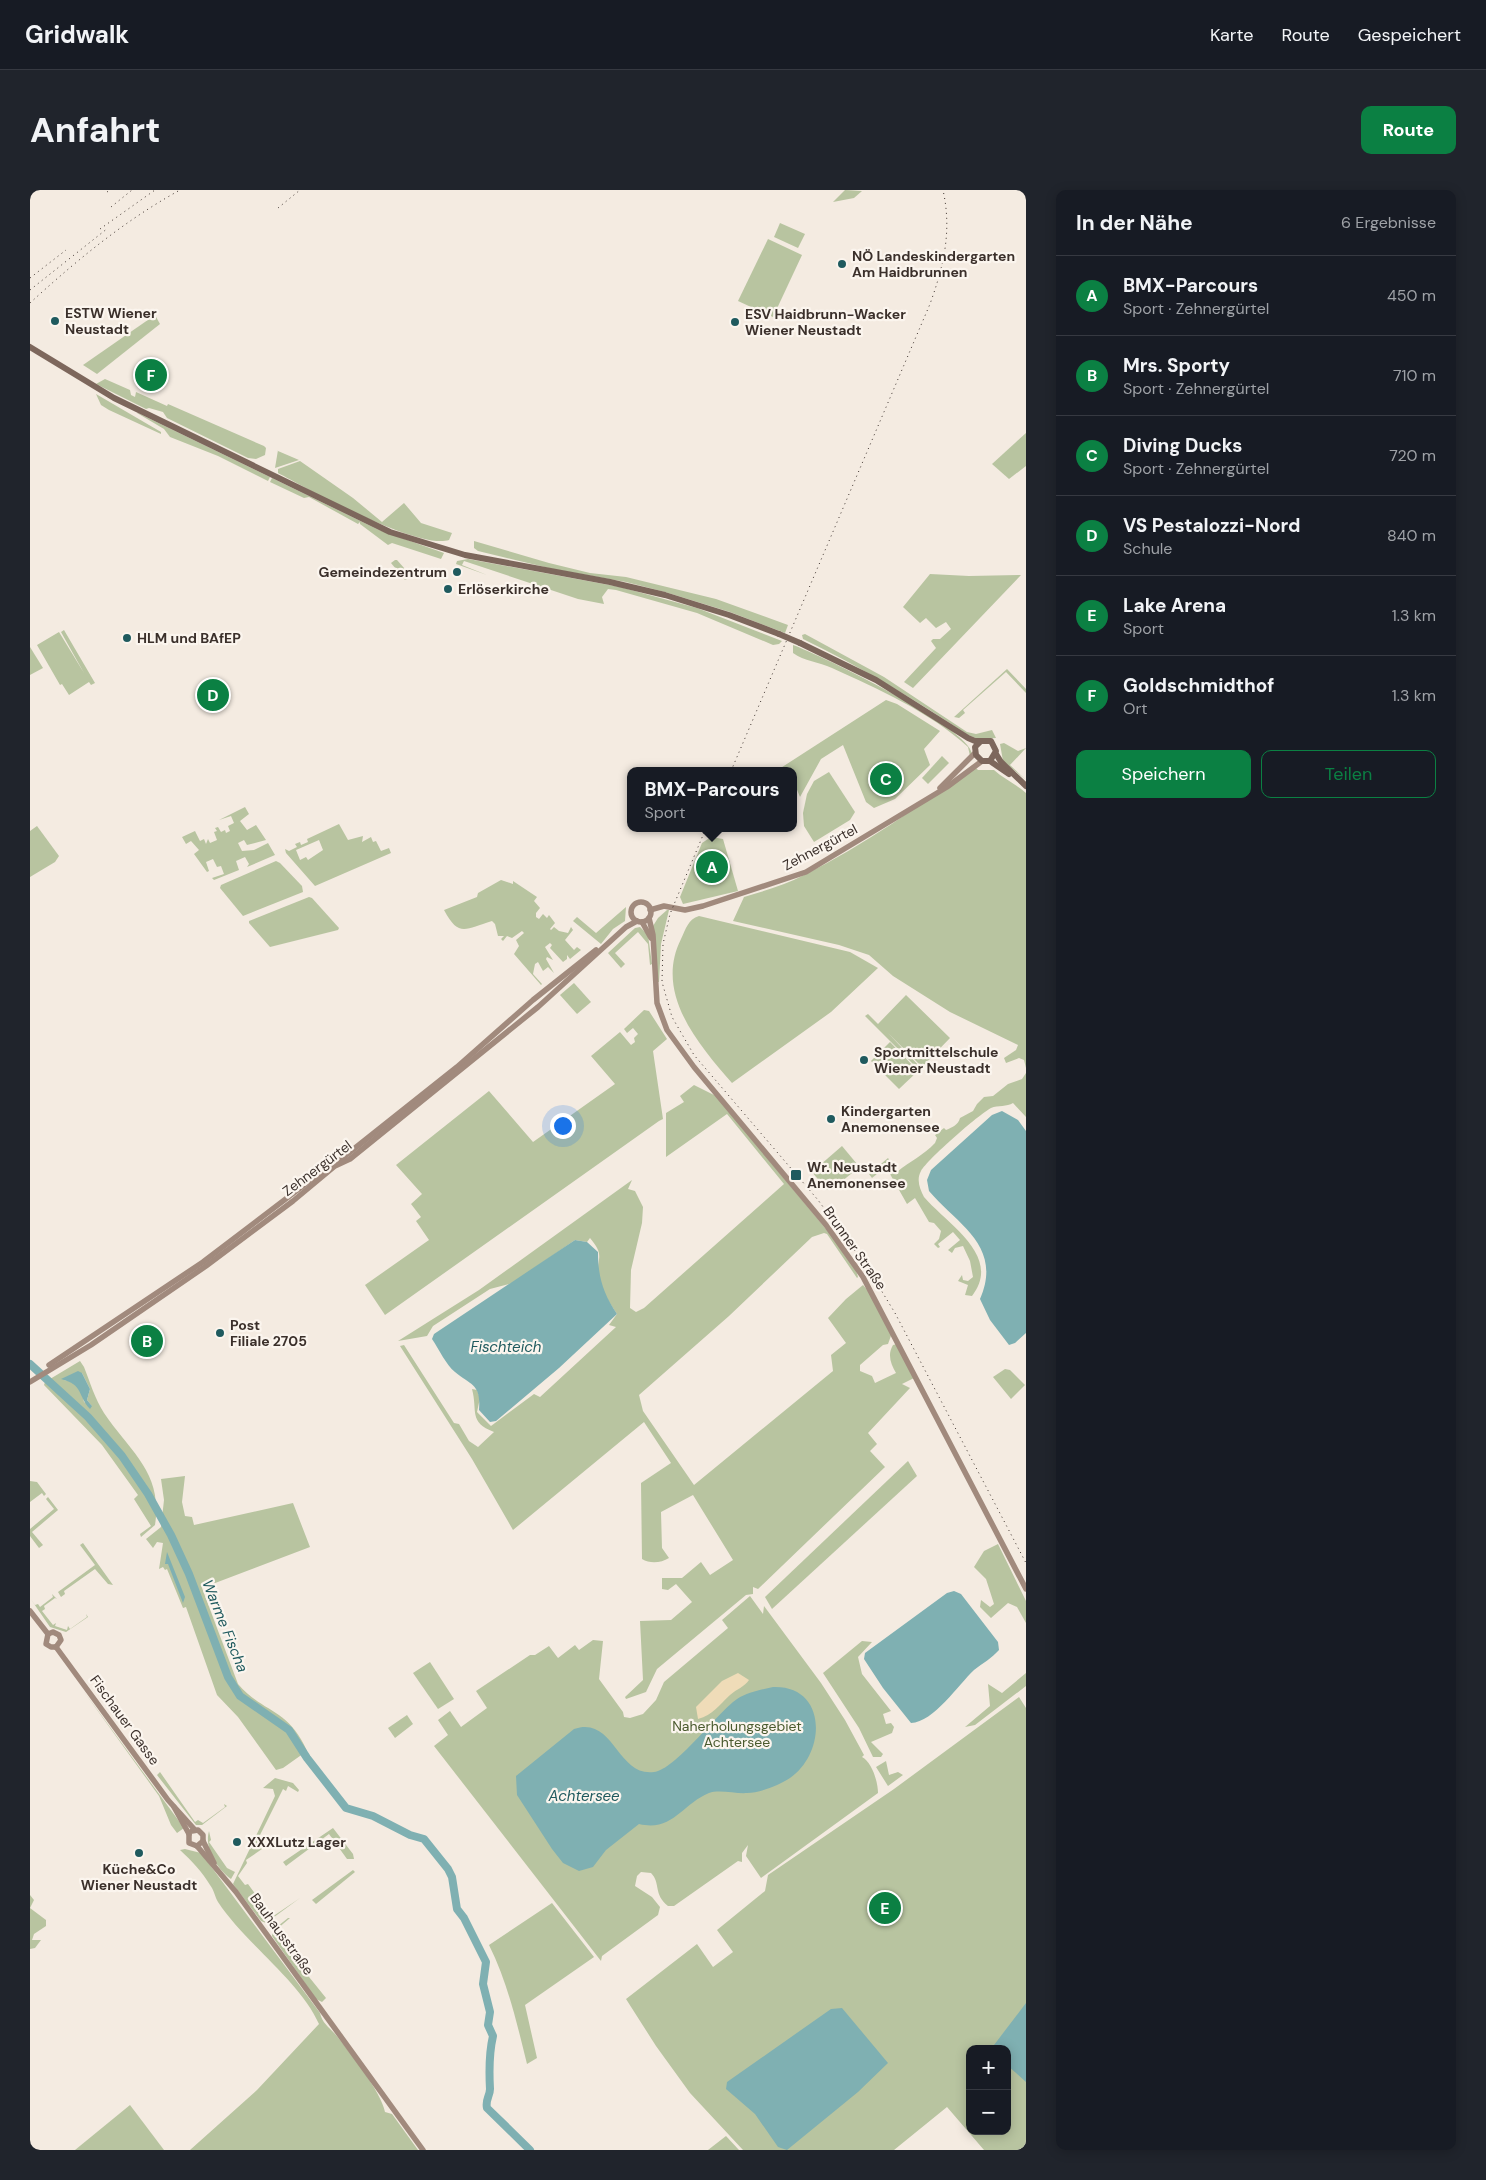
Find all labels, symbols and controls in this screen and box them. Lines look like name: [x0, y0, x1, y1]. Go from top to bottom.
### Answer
text: Gridwalk: [25, 19, 129, 50]
text: Karte: [1210, 23, 1254, 47]
text: Route: [1282, 23, 1330, 47]
text: Gespeichert: [1358, 23, 1461, 47]
button: Route: [1361, 106, 1456, 154]
text: Anfahrt: [30, 107, 160, 153]
text: In der Nähe: [1076, 209, 1193, 237]
text: 6 Ergebnisse: [1341, 212, 1436, 233]
place label: NÖ Landeskindergarten Am Haidbrunnen: [852, 247, 1015, 281]
marker: NÖ Landeskindergarten Am Haidbrunnen: [836, 258, 848, 270]
text: BMX-Parcours: [1123, 273, 1258, 298]
text: A: [1086, 285, 1098, 306]
text: 450 m: [1387, 285, 1436, 306]
text: Sport · Zehnergürtel: [1123, 298, 1269, 319]
place label: ESTW Wiener Neustadt: [65, 304, 157, 338]
place label: ESV Haidbrunn-Wacker Wiener Neustadt: [745, 305, 906, 339]
marker: ESTW Wiener Neustadt: [49, 315, 61, 327]
marker: ESV Haidbrunn-Wacker Wiener Neustadt: [729, 316, 741, 328]
text: Mrs. Sporty: [1123, 353, 1230, 378]
pin: F: [135, 356, 167, 394]
text: B: [1087, 365, 1097, 386]
text: 710 m: [1393, 365, 1436, 386]
text: Sport · Zehnergürtel: [1123, 378, 1269, 399]
text: Diving Ducks: [1123, 433, 1242, 458]
text: C: [1086, 445, 1098, 466]
text: 720 m: [1389, 445, 1436, 466]
text: Sport · Zehnergürtel: [1123, 458, 1269, 479]
text: VS Pestalozzi-Nord: [1123, 513, 1301, 538]
text: D: [1086, 525, 1098, 546]
text: 840 m: [1387, 525, 1436, 546]
text: Schule: [1123, 538, 1172, 559]
place label: Gemeindezentrum: [318, 563, 447, 581]
marker: Gemeindezentrum: [451, 566, 463, 578]
place label: Erlöserkirche: [458, 580, 549, 598]
marker: Erlöserkirche: [442, 583, 454, 595]
text: Lake Arena: [1123, 593, 1226, 618]
text: E: [1087, 605, 1097, 626]
text: 1.3 km: [1392, 605, 1436, 626]
text: Sport: [1123, 618, 1164, 639]
place label: HLM und BAfEP: [137, 629, 241, 647]
marker: HLM und BAfEP: [121, 632, 133, 644]
text: Goldschmidthof: [1123, 673, 1274, 698]
pin: D: [197, 676, 229, 714]
text: F: [1088, 685, 1096, 706]
text: 1.3 km: [1392, 685, 1436, 706]
text: Ort: [1123, 698, 1148, 719]
button: Speichern: [1076, 750, 1251, 798]
button: Teilen: [1261, 750, 1436, 798]
pin: C: [870, 760, 902, 798]
popup: [627, 767, 797, 832]
text: BMX-Parcours: [644, 777, 780, 802]
text: Sport: [644, 802, 685, 823]
street label: Zehnergürtel: [780, 820, 860, 874]
pin: A: [696, 848, 728, 886]
place label: Sportmittelschule Wiener Neustadt: [874, 1043, 998, 1077]
marker: Sportmittelschule Wiener Neustadt: [858, 1054, 870, 1066]
place label: Kindergarten Anemonensee: [841, 1102, 940, 1136]
your location: [550, 1113, 576, 1139]
marker: Kindergarten Anemonensee: [825, 1113, 837, 1125]
street label: Zehnergürtel: [279, 1136, 355, 1200]
place label: Wr. Neustadt Anemonensee: [807, 1158, 906, 1192]
marker: Wr. Neustadt Anemonensee: [789, 1168, 803, 1182]
street label: Brunner Straße: [820, 1203, 890, 1293]
place label: Post Filiale 2705: [230, 1316, 307, 1350]
pin: B: [131, 1322, 163, 1360]
marker: Post Filiale 2705: [214, 1327, 226, 1339]
water label: Fischteich: [470, 1337, 542, 1357]
water label: Warme Fischa: [197, 1577, 253, 1675]
street label: Fischauer Gasse: [86, 1672, 164, 1768]
park label: Naherholungsgebiet Achtersee: [672, 1717, 802, 1751]
water label: Achtersee: [547, 1786, 620, 1806]
place label: XXXLutz Lager: [247, 1833, 346, 1851]
marker: XXXLutz Lager: [231, 1836, 243, 1848]
marker: Küche&Co Wiener Neustadt: [133, 1847, 145, 1859]
place label: Küche&Co Wiener Neustadt: [81, 1860, 197, 1894]
pin: E: [869, 1889, 901, 1927]
street label: Bauhausstraße: [246, 1890, 318, 1978]
map controls: [966, 2045, 1011, 2135]
button: +: [966, 2045, 1011, 2090]
button: −: [966, 2090, 1011, 2135]

